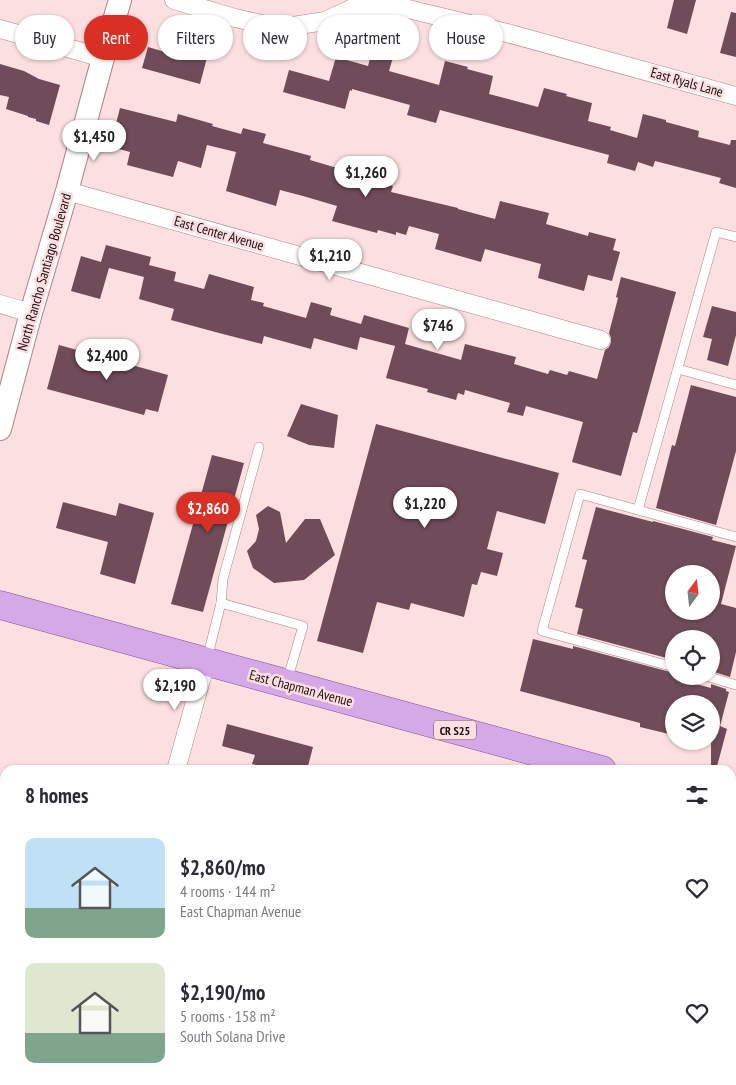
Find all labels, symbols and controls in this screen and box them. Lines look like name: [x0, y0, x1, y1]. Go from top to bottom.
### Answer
chip: Buy: [15, 15, 74, 60]
chip: Rent: [84, 15, 148, 60]
chip: Filters: [158, 15, 233, 60]
chip: New: [243, 15, 307, 60]
chip: Apartment: [317, 15, 419, 60]
chip: House: [429, 15, 503, 60]
street label: East Ryals Lane: [649, 63, 725, 101]
pin: $1,450: [53, 120, 135, 162]
text: $1,450: [73, 126, 115, 146]
pin: $1,260: [325, 156, 407, 198]
text: $1,260: [345, 162, 387, 182]
street label: North Rancho Santiago Boulevard: [13, 191, 75, 353]
street label: East Center Avenue: [172, 212, 266, 254]
pin: $1,210: [289, 238, 371, 281]
text: $1,210: [309, 245, 351, 265]
pin: $746: [408, 308, 468, 351]
text: $746: [423, 315, 453, 335]
pin: $2,400: [66, 338, 148, 381]
text: $2,400: [86, 345, 128, 365]
pin: $1,220: [384, 486, 466, 529]
pin: $2,860: [167, 492, 249, 534]
text: $1,220: [404, 493, 446, 513]
text: $2,860: [187, 498, 229, 518]
north arrow: [665, 565, 720, 620]
map controls: [665, 565, 720, 750]
button: locate: [665, 630, 720, 685]
street label: East Chapman Avenue: [247, 666, 355, 711]
pin: $2,190: [134, 668, 216, 711]
text: $2,190: [154, 675, 196, 695]
button: layers: [665, 695, 720, 750]
road number: CR S25: [434, 720, 476, 740]
icon: filters: [683, 781, 711, 809]
text: 8 homes: [25, 782, 88, 809]
text: $2,860/mo: [180, 854, 265, 881]
icon: home: [65, 858, 125, 918]
icon: heart: [683, 874, 711, 902]
text: 4 rooms · 144 m²: [180, 881, 276, 901]
text: East Chapman Avenue: [180, 901, 301, 921]
text: $2,190/mo: [180, 979, 265, 1006]
icon: home: [65, 983, 125, 1043]
icon: heart: [683, 999, 711, 1027]
text: 5 rooms · 158 m²: [180, 1006, 276, 1026]
text: South Solana Drive: [180, 1026, 285, 1046]

